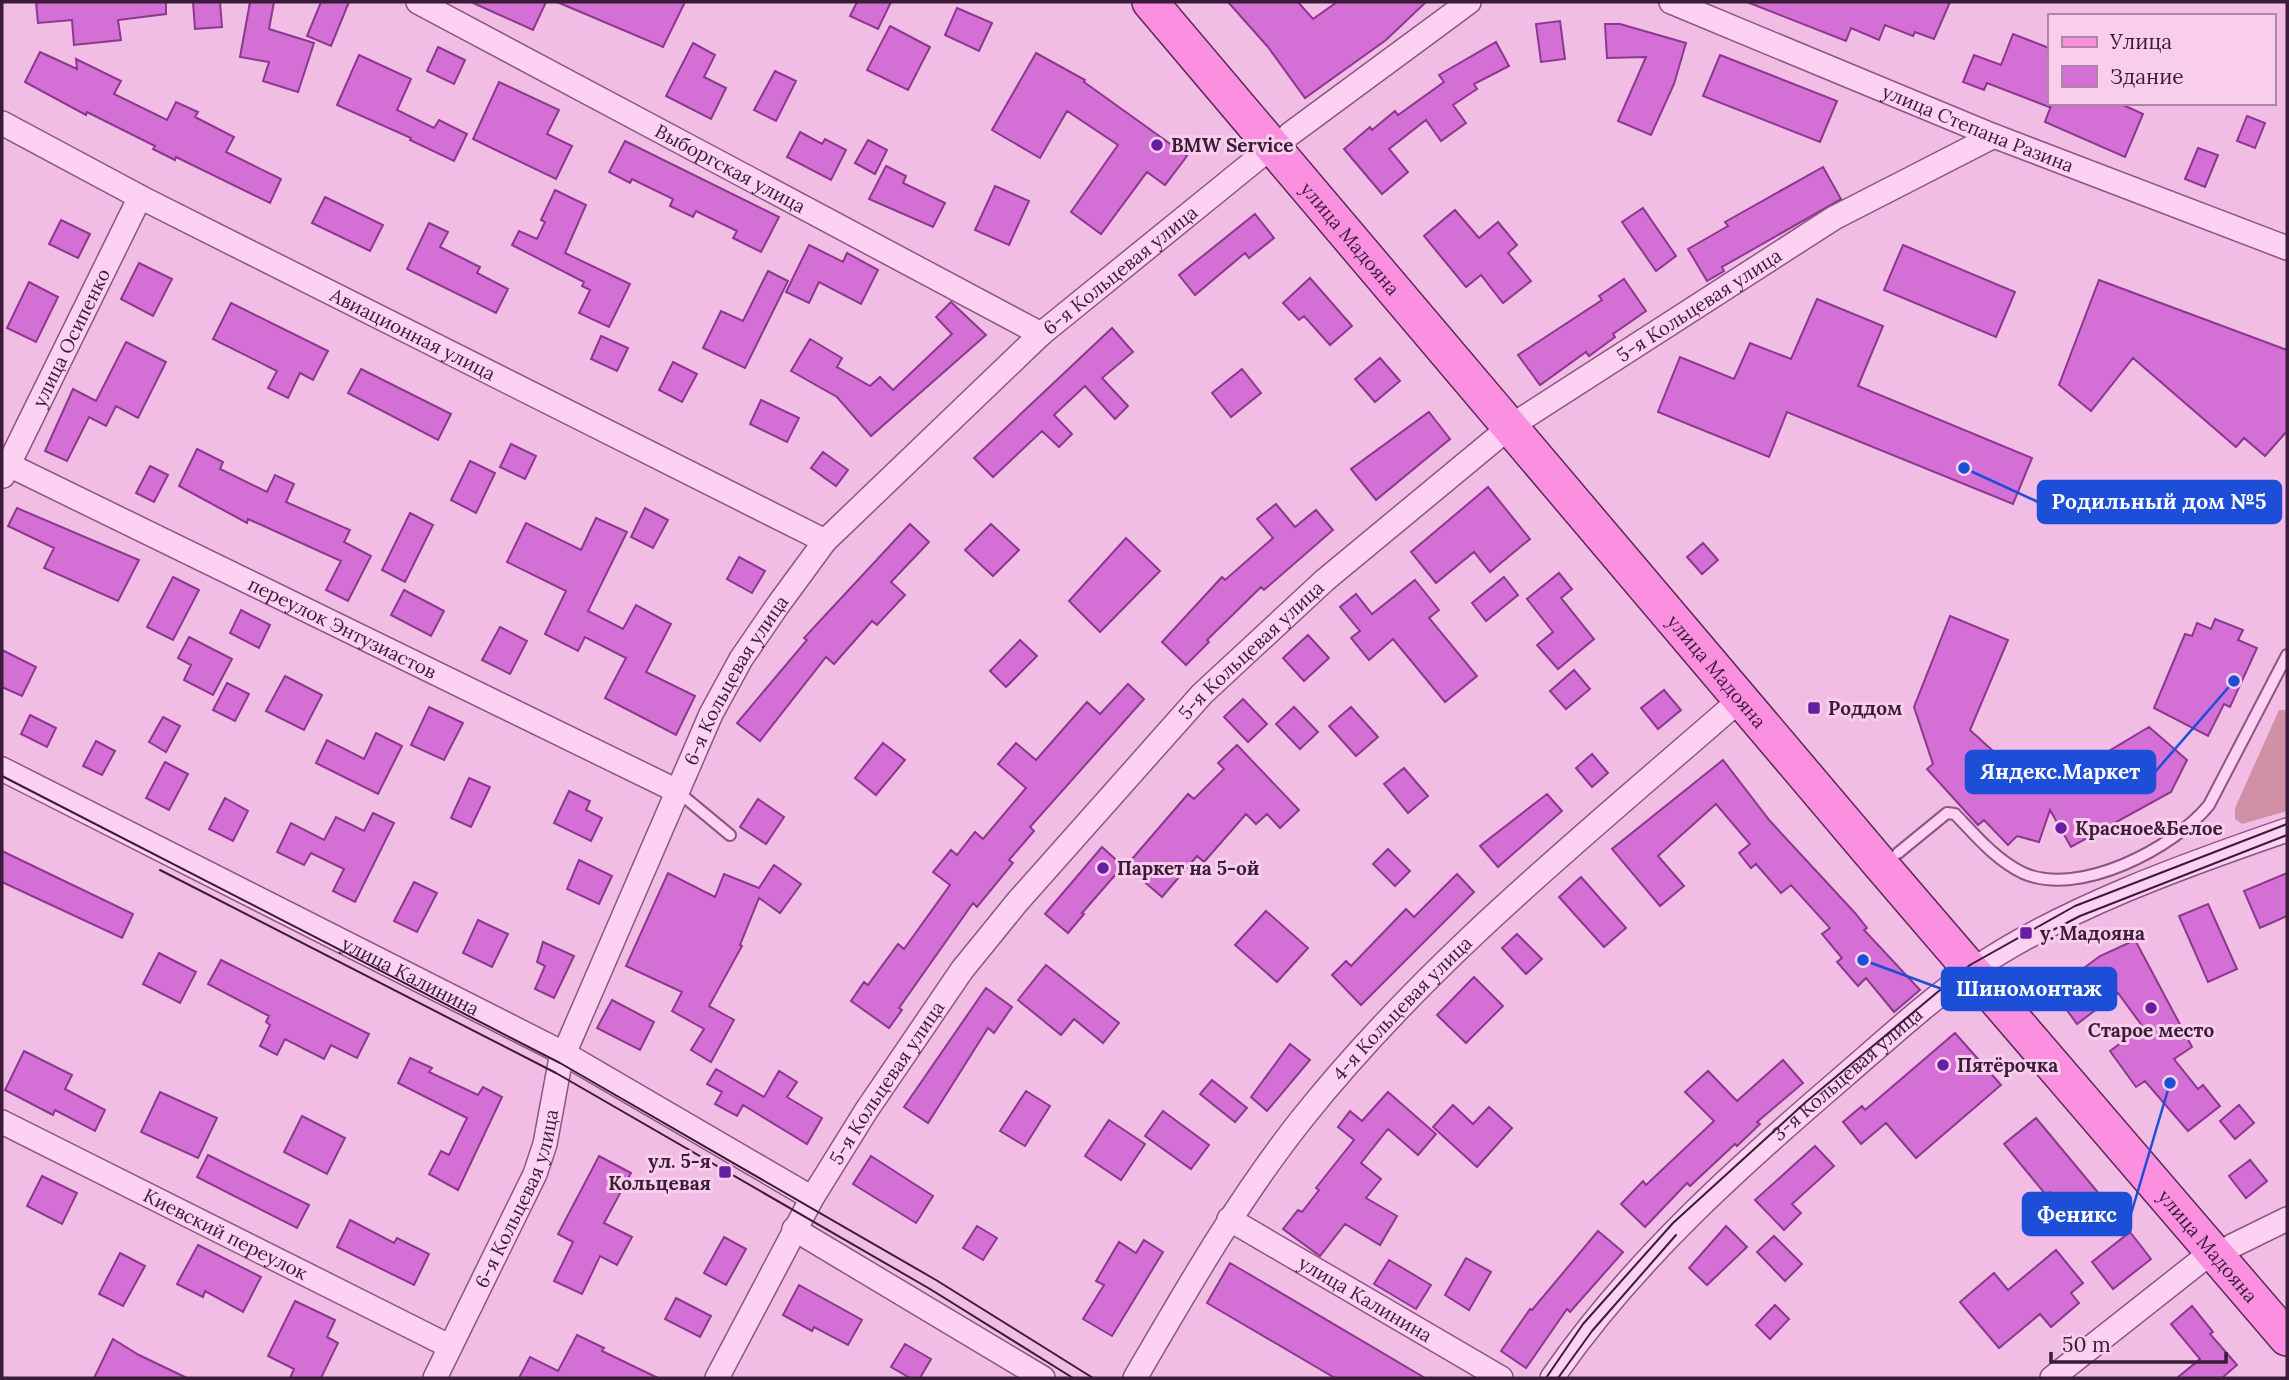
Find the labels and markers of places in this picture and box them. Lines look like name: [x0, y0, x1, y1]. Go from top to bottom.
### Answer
place label: BMW Service: [1171, 133, 1293, 157]
marker: BMW Service: [1149, 137, 1165, 153]
callout: Родильный дом №5: [2038, 481, 2281, 523]
place label: Роддом: [1828, 696, 1902, 720]
marker: Роддом: [1806, 700, 1822, 716]
callout: Яндекс.Маркет: [1966, 751, 2155, 793]
place label: Красное&Белое: [2075, 816, 2223, 840]
marker: Красное&Белое: [2053, 820, 2069, 836]
place label: Паркет на 5-ой: [1117, 856, 1259, 880]
marker: Паркет на 5-ой: [1095, 860, 1111, 876]
place label: у. Мадояна: [2040, 921, 2145, 945]
marker: у. Мадояна: [2018, 925, 2034, 941]
callout: Шиномонтаж: [1942, 968, 2116, 1010]
marker: Старое место: [2143, 1000, 2159, 1016]
place label: Старое место: [2088, 1018, 2214, 1042]
place label: Пятёрочка: [1957, 1053, 2058, 1077]
marker: Пятёрочка: [1935, 1057, 1951, 1073]
place label: ул. 5-я Кольцевая: [608, 1149, 711, 1195]
marker: ул. 5-я Кольцевая: [717, 1164, 733, 1180]
callout: Феникс: [2023, 1193, 2131, 1235]

